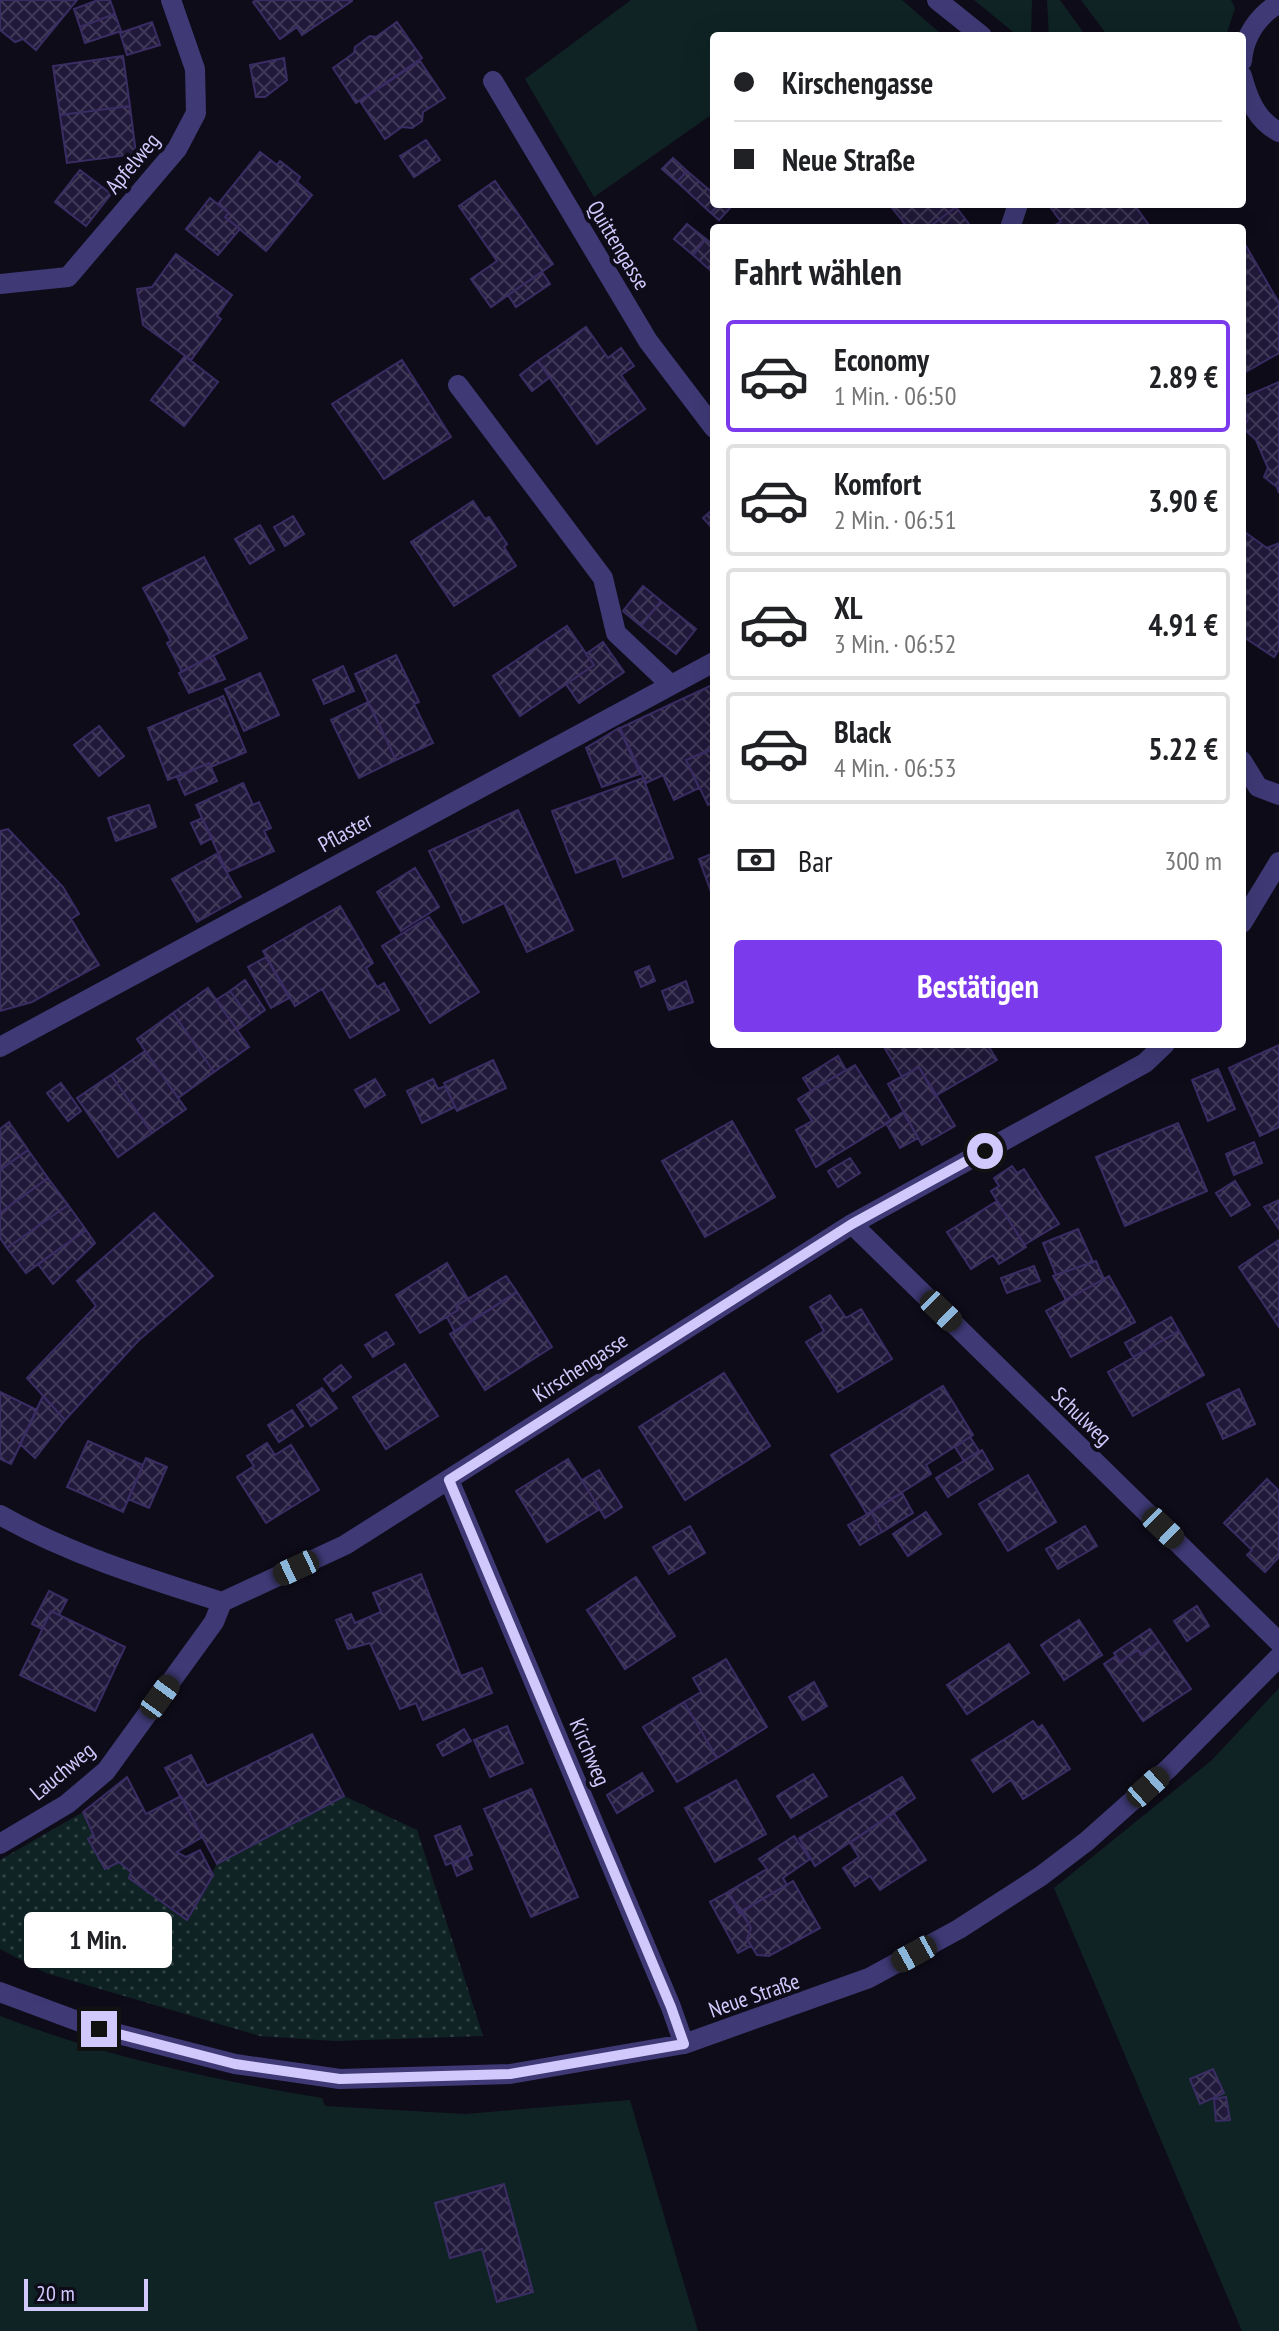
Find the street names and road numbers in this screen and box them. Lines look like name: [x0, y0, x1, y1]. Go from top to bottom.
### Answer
street label: Apfelweg: [99, 127, 165, 199]
street label: Quittengasse: [581, 195, 657, 295]
street label: Pflaster: [313, 806, 377, 858]
street label: Kirschengasse: [527, 1326, 633, 1408]
street label: Schulweg: [1046, 1381, 1118, 1451]
street label: Kirchweg: [563, 1714, 617, 1790]
street label: Lauchweg: [24, 1736, 100, 1806]
street label: Neue Straße: [705, 1966, 803, 2024]

